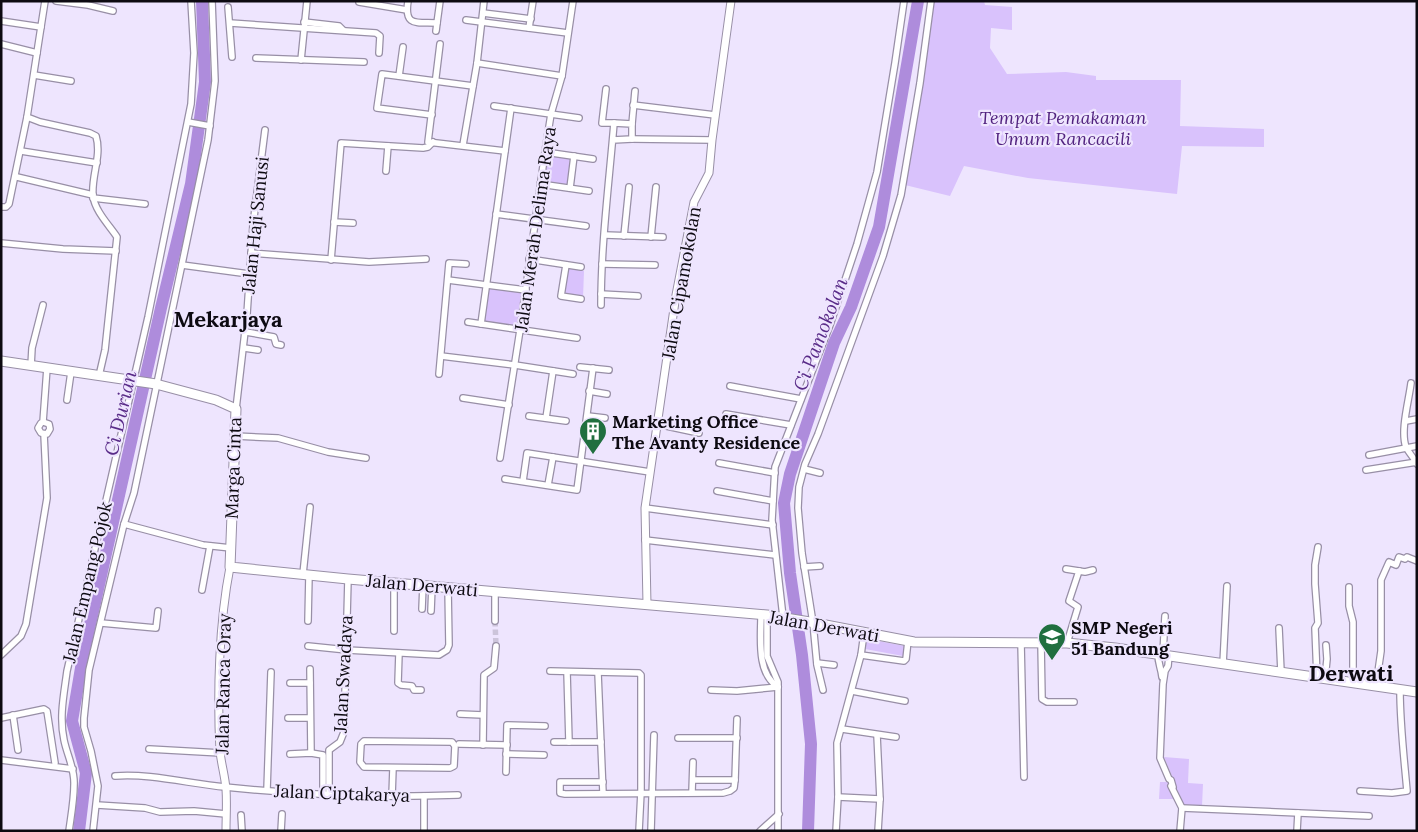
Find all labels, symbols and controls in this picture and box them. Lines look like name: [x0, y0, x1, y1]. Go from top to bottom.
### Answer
park label: Tempat Pemakaman Umum Rancacili: [979, 106, 1147, 150]
street label: Jalan Merah Delima Raya: [509, 125, 561, 334]
street label: Jalan Haji Sanusi: [236, 155, 274, 296]
street label: Jalan Cipamokolan: [656, 205, 706, 362]
water label: Ci Pamokolan: [787, 274, 853, 394]
district label: Mekarjaya: [173, 305, 283, 333]
water label: Ci Durian: [99, 368, 141, 458]
place label: Marketing Office The Avanty Residence: [612, 410, 801, 454]
building icon: Marketing Office The Avanty Residence: [578, 416, 608, 455]
street label: Marga Cinta: [220, 417, 246, 519]
street label: Jalan Empang Pojok: [57, 499, 117, 666]
street label: Jalan Derwati: [364, 569, 479, 601]
street label: Jalan Derwati: [766, 605, 881, 647]
street label: Jalan Ranca Oray: [210, 613, 236, 756]
street label: Jalan Swadaya: [328, 615, 358, 734]
place label: SMP Negeri 51 Bandung: [1071, 616, 1173, 660]
school or university icon: SMP Negeri 51 Bandung: [1037, 622, 1067, 661]
district label: Derwati: [1309, 659, 1393, 687]
street label: Jalan Ciptakarya: [273, 779, 410, 807]

